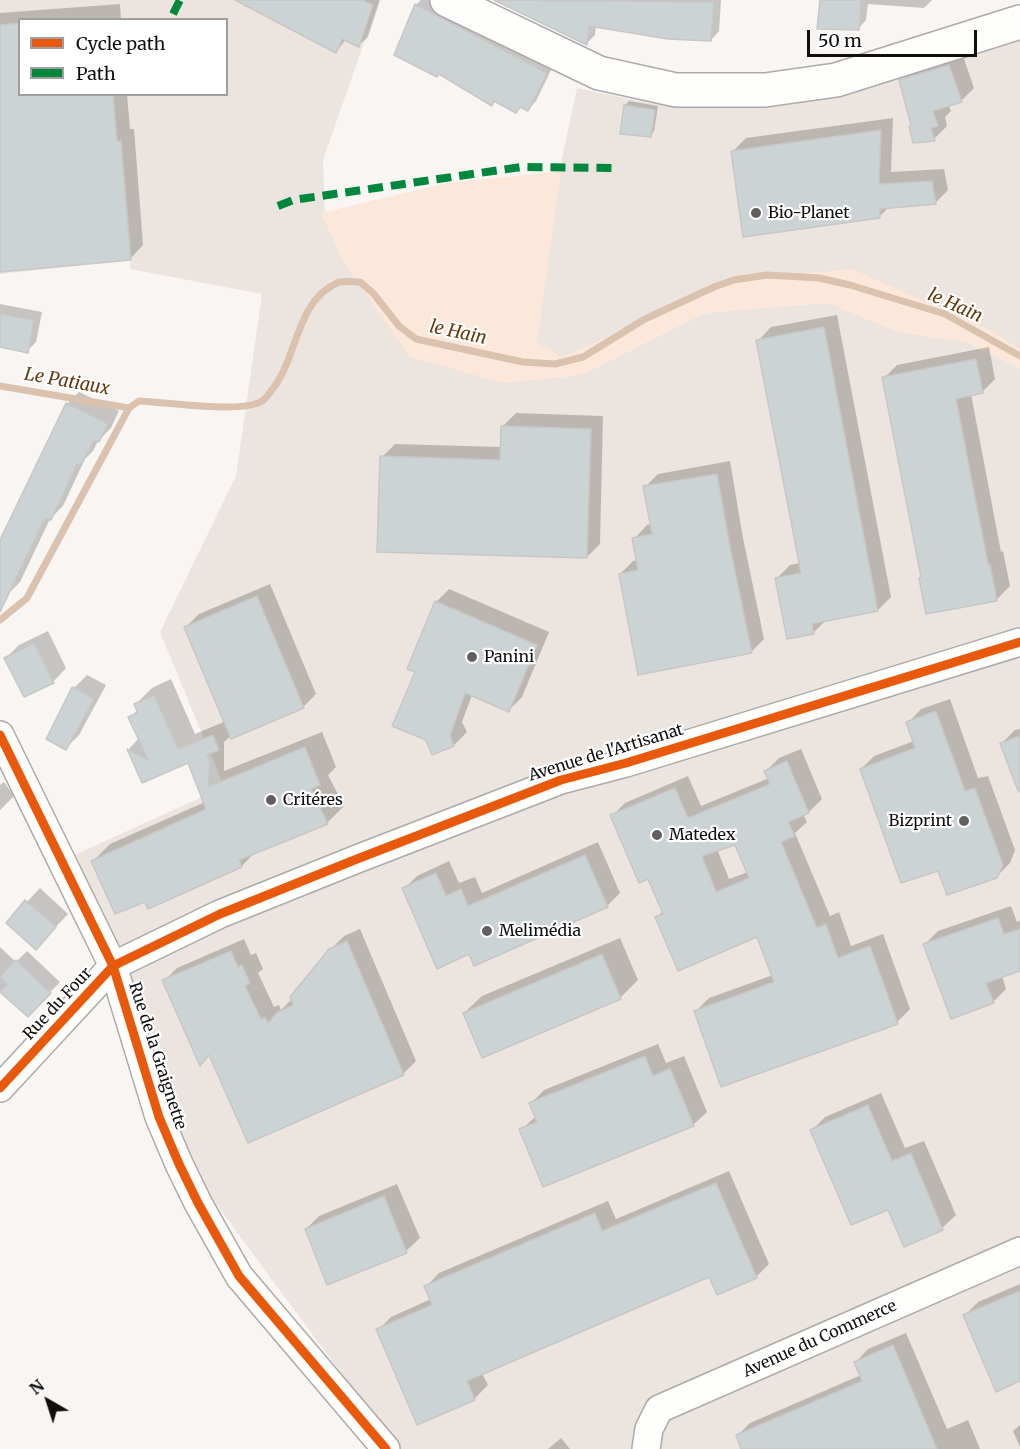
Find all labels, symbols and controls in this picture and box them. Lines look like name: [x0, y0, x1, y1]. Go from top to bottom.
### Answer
legend: [18, 18, 228, 96]
scale bar: [810, 18, 980, 56]
text: 50 m: [818, 29, 862, 52]
text: Cycle path: [76, 32, 165, 55]
text: Path: [76, 62, 116, 85]
place label: Bio-Planet: [768, 203, 849, 223]
marker: Bio-Planet: [749, 206, 763, 220]
water label: le Hain: [924, 284, 986, 328]
water label: le Hain: [428, 316, 488, 350]
water label: Le Patiaux: [22, 364, 112, 400]
place label: Panini: [484, 647, 534, 667]
marker: Panini: [465, 650, 479, 664]
street label: Avenue de l'Artisanat: [526, 720, 686, 786]
place label: Critéres: [283, 790, 343, 810]
marker: Critéres: [264, 793, 278, 807]
place label: Bizprint: [889, 811, 952, 831]
marker: Bizprint: [957, 814, 971, 828]
place label: Matedex: [669, 825, 735, 845]
marker: Matedex: [650, 828, 664, 842]
place label: Melimédia: [499, 921, 581, 941]
marker: Melimédia: [480, 924, 494, 938]
street label: Rue du Four: [20, 964, 96, 1044]
street label: Rue de la Graignette: [124, 980, 190, 1132]
street label: Avenue du Commerce: [740, 1296, 900, 1382]
north arrow: [18, 1371, 78, 1431]
text: N: [25, 1375, 48, 1399]

